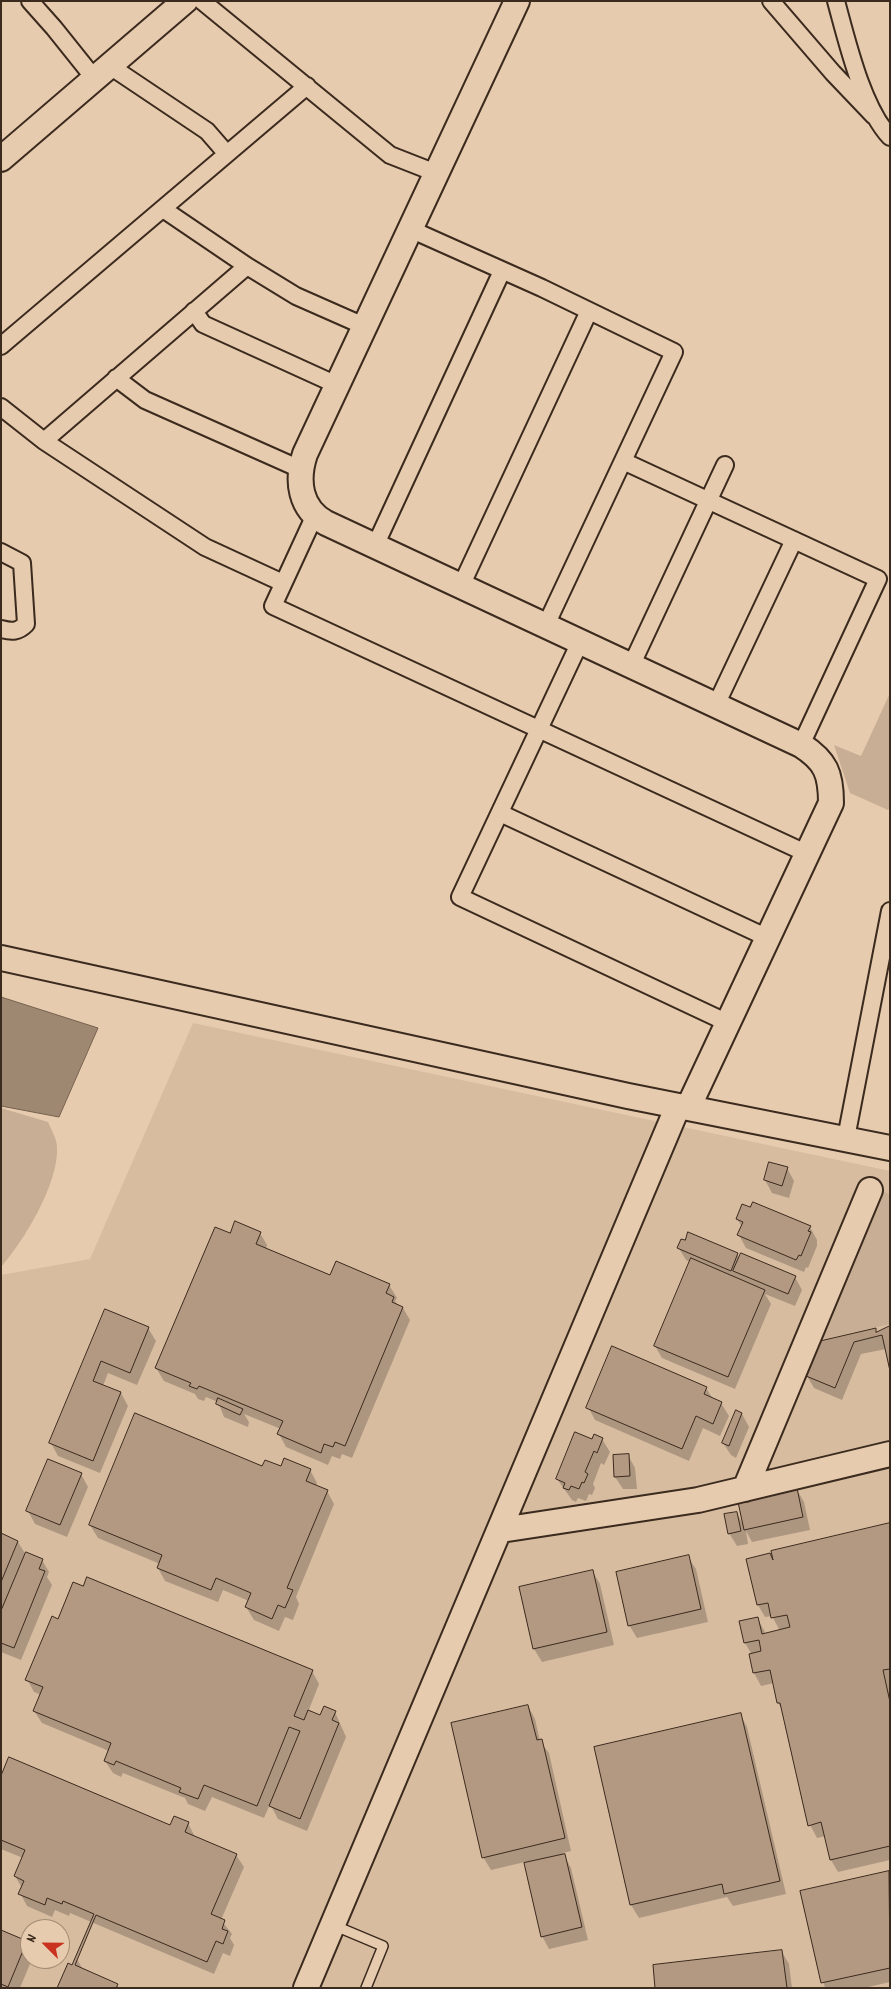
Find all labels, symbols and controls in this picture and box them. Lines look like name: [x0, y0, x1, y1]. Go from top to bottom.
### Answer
north arrow: [20, 1919, 70, 1969]
text: N: [22, 1931, 43, 1946]

